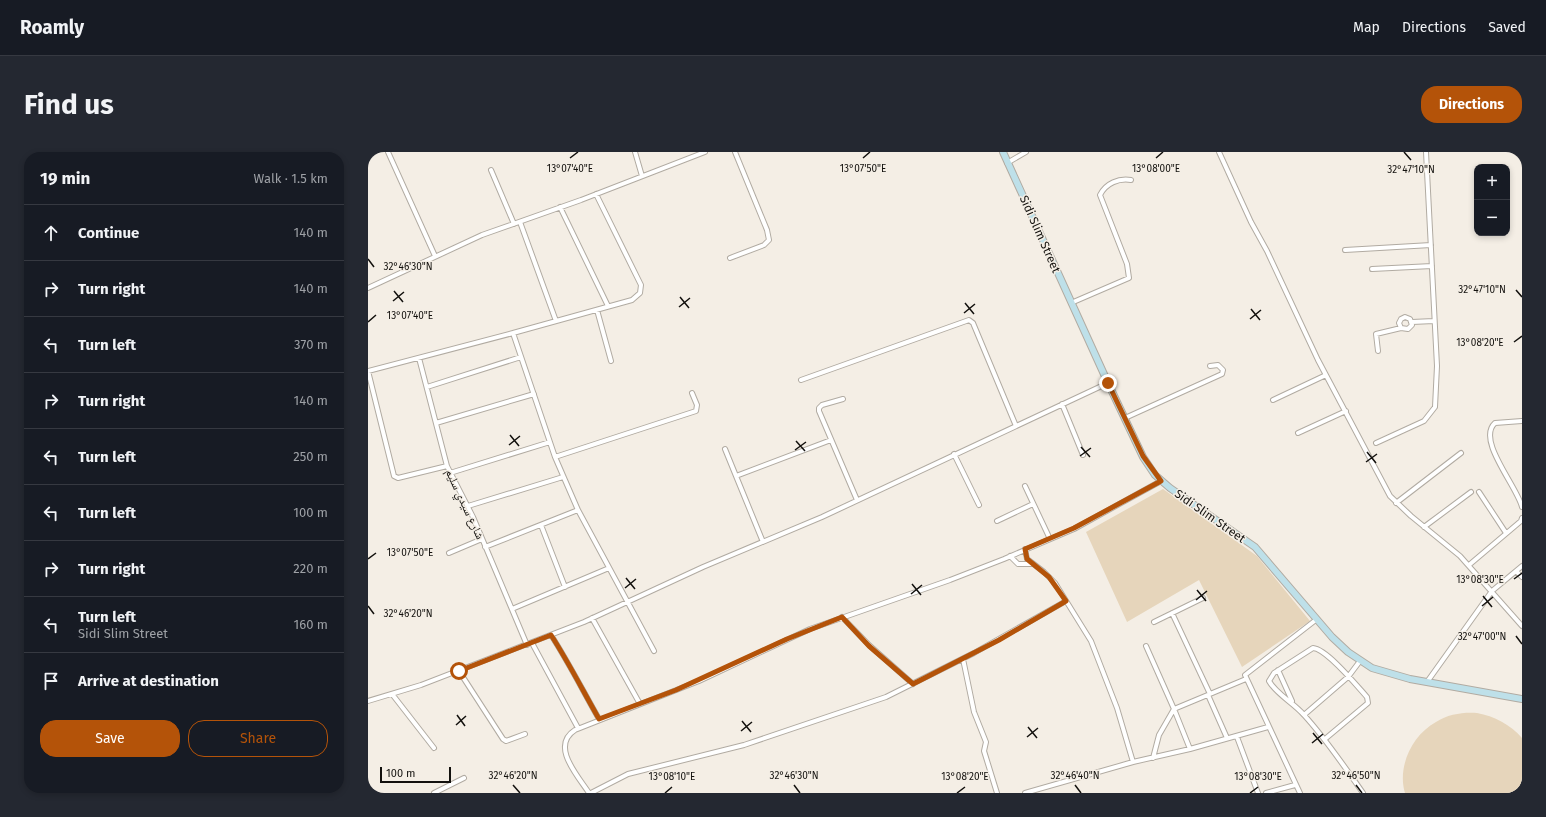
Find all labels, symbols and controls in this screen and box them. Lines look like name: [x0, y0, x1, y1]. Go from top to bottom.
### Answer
text: Roamly: [20, 16, 84, 39]
text: Map: [1353, 19, 1380, 36]
text: Directions: [1402, 19, 1466, 36]
text: Saved: [1488, 19, 1526, 36]
button: Directions: [1421, 86, 1522, 123]
text: Find us: [24, 88, 114, 121]
text: 13°07'40"E: [547, 163, 593, 175]
text: 13°07'50"E: [840, 163, 886, 175]
text: 13°08'00"E: [1132, 163, 1180, 175]
text: 32°47'10"N: [1387, 164, 1435, 176]
map controls: [1474, 164, 1510, 236]
button: +: [1474, 164, 1510, 200]
text: 19 min: [40, 168, 90, 189]
text: Walk · 1.5 km: [254, 171, 328, 186]
street label: Sidi Slim Street: [1017, 193, 1064, 275]
button: −: [1474, 200, 1510, 236]
icon: ahead: [40, 222, 62, 244]
text: Continue: [78, 224, 139, 242]
text: 140 m: [294, 225, 328, 240]
text: 32°46'30"N: [384, 261, 433, 273]
icon: right: [40, 278, 62, 300]
text: Turn right: [78, 280, 145, 298]
text: 140 m: [294, 281, 328, 296]
text: 32°47'10"N: [1458, 284, 1506, 296]
text: 13°07'40"E: [387, 310, 433, 322]
icon: left: [40, 334, 62, 356]
text: Turn left: [78, 336, 136, 354]
text: 370 m: [294, 337, 328, 352]
text: 13°08'20"E: [1456, 337, 1504, 349]
route end: [1099, 374, 1117, 392]
icon: right: [40, 390, 62, 412]
text: Turn right: [78, 392, 145, 410]
text: 140 m: [294, 393, 328, 408]
icon: left: [40, 446, 62, 468]
text: Turn left: [78, 448, 136, 466]
text: 250 m: [293, 449, 328, 464]
street label: شارع سيدي سليم: [440, 467, 487, 543]
street label: Sidi Slim Street: [1172, 486, 1249, 546]
icon: left: [40, 502, 62, 524]
text: Turn left: [78, 504, 136, 522]
text: 100 m: [293, 505, 328, 520]
text: 13°07'50"E: [387, 547, 433, 559]
icon: right: [40, 558, 62, 580]
text: Turn right: [78, 560, 145, 578]
text: 220 m: [293, 561, 328, 576]
text: 13°08'30"E: [1456, 574, 1504, 586]
text: Turn left: [78, 608, 136, 626]
text: 32°46'20"N: [384, 608, 432, 620]
icon: left: [40, 614, 62, 636]
text: 160 m: [294, 617, 328, 632]
text: Sidi Slim Street: [78, 626, 168, 641]
text: 32°47'00"N: [1458, 631, 1506, 643]
route start: [450, 662, 468, 680]
icon: arrive: [40, 670, 62, 692]
text: Arrive at destination: [78, 672, 219, 690]
button: Save: [40, 720, 180, 757]
button: Share: [188, 720, 328, 757]
scale bar: [380, 765, 451, 784]
text: 100 m: [386, 767, 415, 780]
text: 32°46'20"N: [489, 770, 537, 782]
text: 32°46'30"N: [770, 770, 819, 782]
text: 32°46'40"N: [1051, 770, 1099, 782]
text: 32°46'50"N: [1331, 770, 1381, 782]
text: 13°08'10"E: [649, 771, 695, 783]
text: 13°08'20"E: [941, 771, 989, 783]
text: 13°08'30"E: [1234, 771, 1282, 783]

